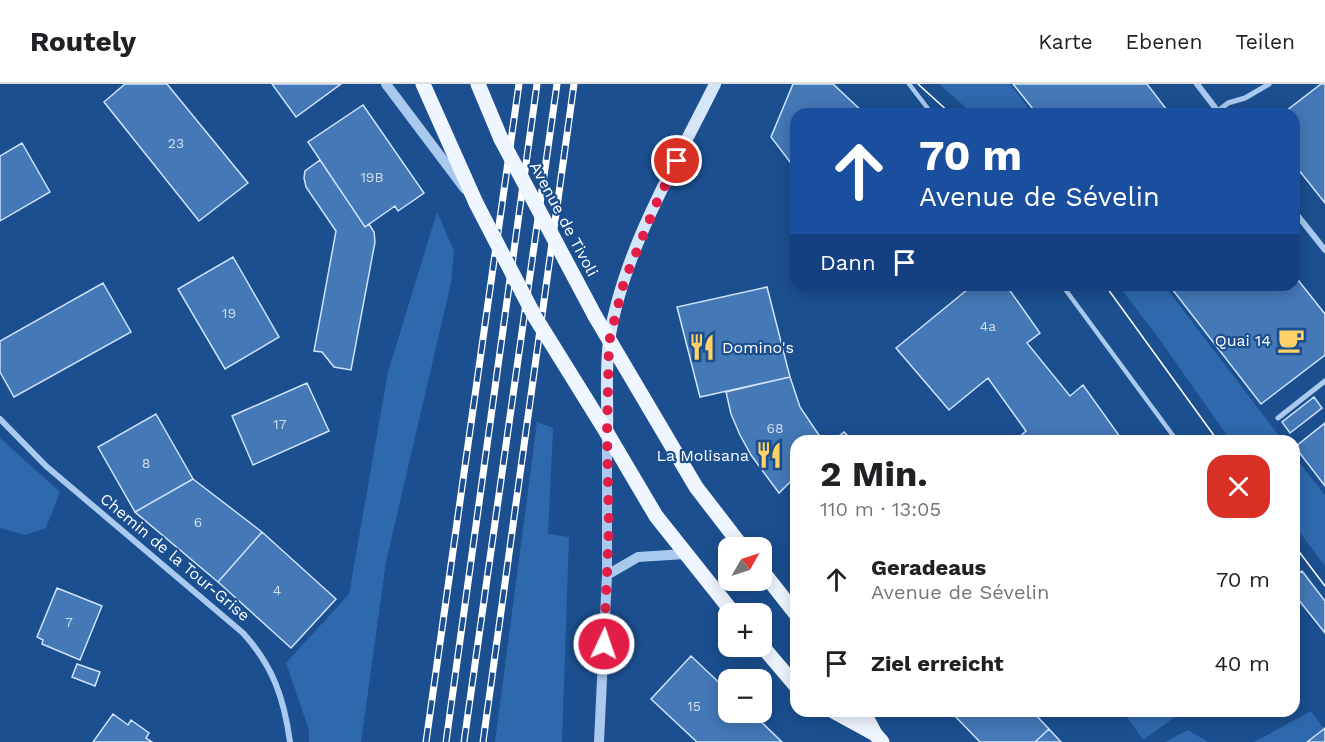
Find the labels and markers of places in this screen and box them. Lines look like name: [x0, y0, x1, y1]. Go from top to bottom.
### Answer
pin: [651, 135, 702, 186]
cafe icon: Quai 14: [1276, 325, 1306, 355]
place label: Quai 14: [1215, 331, 1271, 350]
restaurant icon: Domino's: [687, 332, 717, 362]
place label: Domino's: [722, 338, 794, 357]
restaurant icon: La Molisana: [754, 440, 784, 470]
place label: La Molisana: [657, 446, 749, 465]

